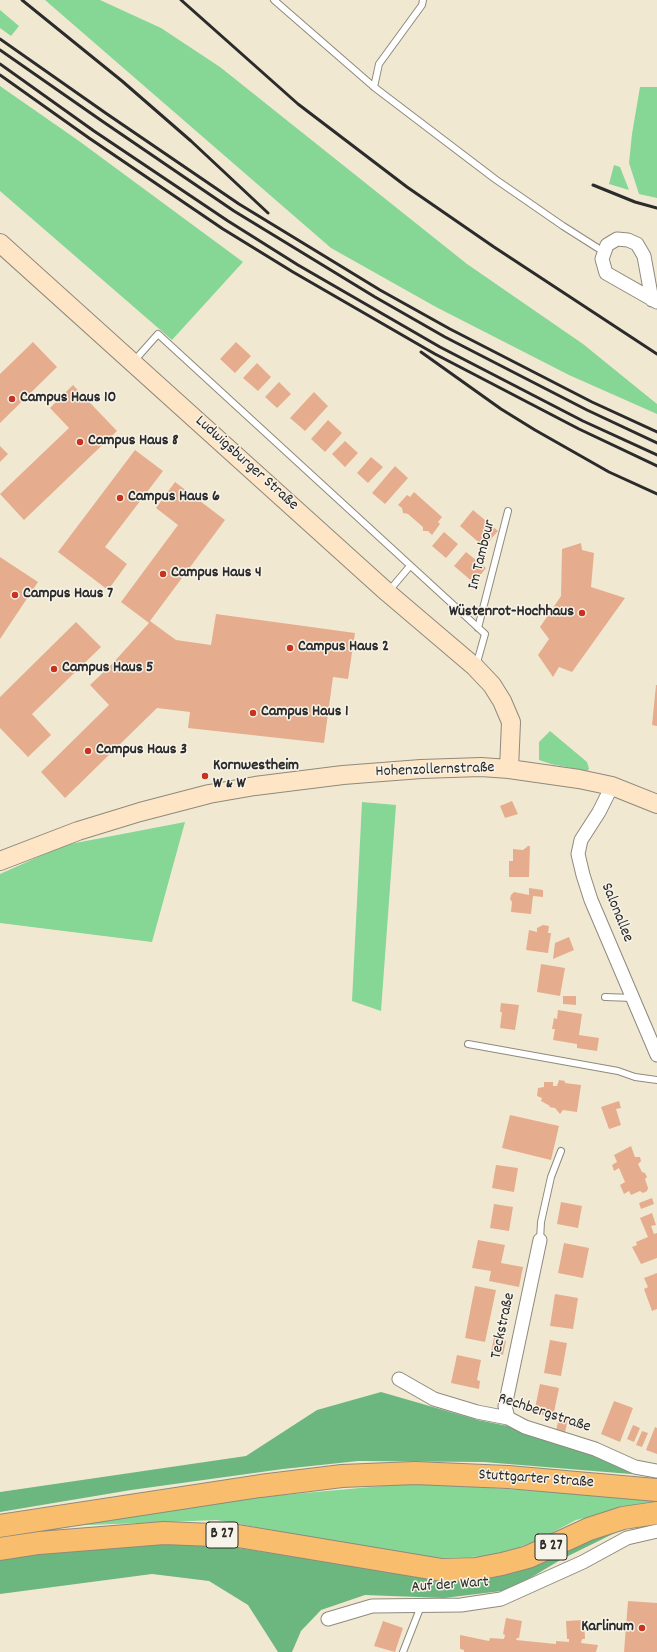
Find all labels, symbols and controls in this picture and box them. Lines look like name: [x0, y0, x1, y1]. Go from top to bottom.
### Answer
place label: Campus Haus 10: [20, 389, 116, 409]
marker: Campus Haus 10: [7, 394, 17, 404]
street label: Ludwigsburger Straße: [190, 413, 302, 515]
place label: Campus Haus 8: [88, 432, 178, 452]
marker: Campus Haus 8: [75, 437, 85, 447]
place label: Campus Haus 6: [128, 488, 220, 508]
marker: Campus Haus 6: [115, 493, 125, 503]
street label: Im Tambour: [465, 518, 501, 592]
place label: Campus Haus 4: [171, 564, 262, 584]
marker: Campus Haus 4: [158, 569, 168, 579]
place label: Campus Haus 7: [23, 585, 113, 605]
marker: Campus Haus 7: [10, 590, 20, 600]
place label: Wüstenrot-Hochhaus: [449, 603, 574, 623]
marker: Wüstenrot-Hochhaus: [577, 608, 587, 618]
place label: Campus Haus 2: [298, 638, 389, 658]
marker: Campus Haus 2: [285, 643, 295, 653]
place label: Campus Haus 5: [62, 659, 153, 679]
marker: Campus Haus 5: [49, 664, 59, 674]
place label: Campus Haus 1: [261, 703, 349, 723]
marker: Campus Haus 1: [248, 708, 258, 718]
place label: Campus Haus 3: [96, 741, 187, 761]
marker: Campus Haus 3: [83, 746, 93, 756]
place label: Kornwestheim W & W: [213, 757, 299, 795]
street label: Hohenzollernstraße: [375, 759, 495, 783]
marker: Kornwestheim W & W: [200, 771, 210, 781]
street label: Salonallee: [595, 881, 637, 945]
street label: Teckstraße: [488, 1291, 520, 1361]
street label: Rechbergstraße: [495, 1390, 593, 1438]
street label: Stuttgarter Straße: [478, 1466, 594, 1494]
road number: B 27: [206, 1522, 238, 1548]
road number: B 27: [535, 1534, 567, 1560]
street label: Auf der Wart: [411, 1574, 489, 1598]
place label: Karlinum: [581, 1618, 634, 1638]
marker: Karlinum: [637, 1623, 647, 1633]

